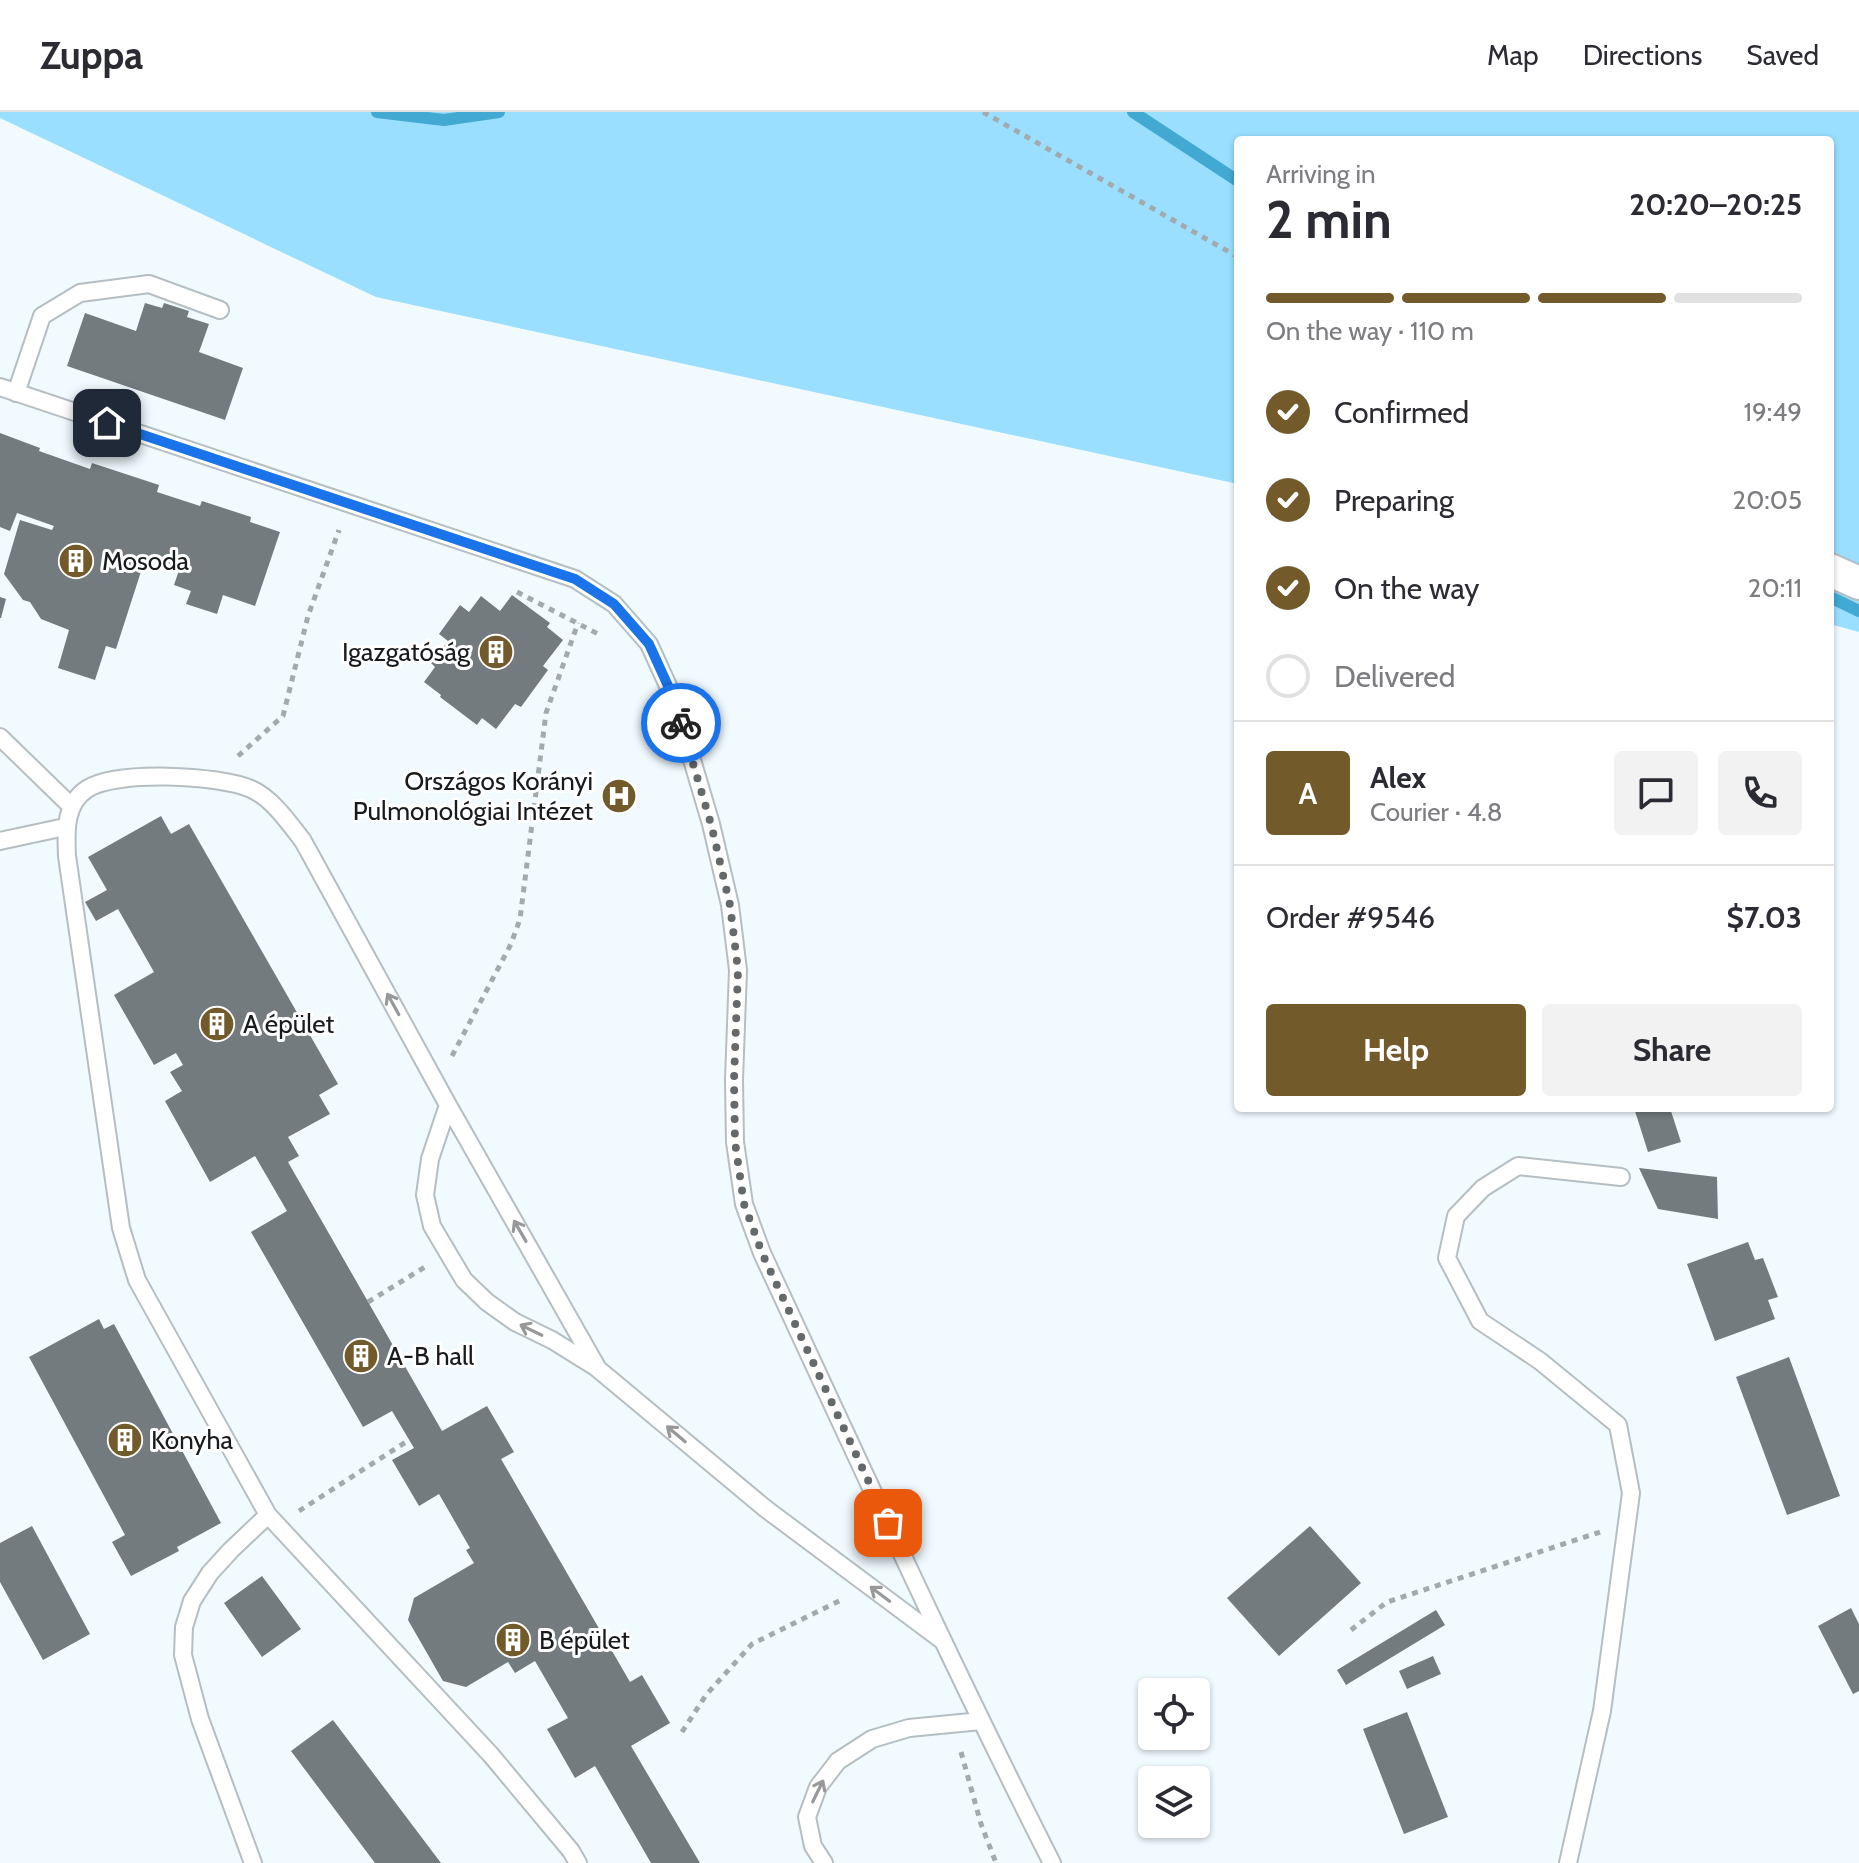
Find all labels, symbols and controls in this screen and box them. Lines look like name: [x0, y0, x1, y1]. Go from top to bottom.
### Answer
text: Zuppa: [40, 32, 143, 79]
text: Map: [1487, 38, 1539, 72]
text: Directions: [1583, 38, 1702, 72]
text: Saved: [1746, 38, 1819, 72]
text: Arriving in: [1266, 158, 1376, 190]
text: 20:20–20:25: [1629, 186, 1802, 223]
text: 2 min: [1266, 188, 1392, 251]
text: On the way · 110 m: [1266, 315, 1474, 347]
pin: [73, 389, 141, 457]
icon: check: [1266, 390, 1310, 434]
text: Confirmed: [1334, 394, 1469, 431]
text: 19:49: [1744, 396, 1802, 428]
icon: home: [85, 401, 129, 445]
icon: check: [1266, 478, 1310, 522]
text: Preparing: [1334, 482, 1454, 519]
text: 20:05: [1733, 484, 1802, 516]
building icon: Mosoda: [57, 542, 95, 580]
place label: Mosoda: [102, 545, 190, 577]
icon: check: [1266, 566, 1310, 610]
text: On the way: [1334, 570, 1479, 607]
text: 20:11: [1748, 572, 1802, 604]
building icon: Igazgatóság: [477, 633, 515, 671]
place label: Igazgatóság: [342, 636, 471, 668]
text: Delivered: [1334, 658, 1455, 695]
courier: [641, 683, 721, 763]
icon: bike: [659, 701, 703, 745]
button: chat: [1614, 751, 1698, 835]
button: phone: [1718, 751, 1802, 835]
text: Alex: [1370, 759, 1426, 796]
place label: Országos Korányi Pulmonológiai Intézet: [353, 765, 593, 827]
text: A: [1299, 775, 1317, 812]
hospital icon: Országos Korányi Pulmonológiai Intézet: [600, 777, 638, 815]
text: Courier · 4.8: [1370, 796, 1503, 828]
text: Order #9546: [1266, 899, 1435, 936]
text: $7.03: [1727, 899, 1802, 936]
one-way arrow: [384, 993, 400, 1016]
button: Help: [1266, 1004, 1526, 1096]
button: Share: [1542, 1004, 1802, 1096]
building icon: A épület: [198, 1005, 236, 1043]
place label: A épület: [243, 1008, 335, 1040]
one-way arrow: [512, 1220, 528, 1243]
one-way arrow: [519, 1322, 543, 1337]
building icon: A-B hall: [342, 1337, 380, 1375]
place label: A-B hall: [387, 1340, 474, 1372]
building icon: Konyha: [106, 1421, 144, 1459]
place label: Konyha: [151, 1424, 234, 1456]
one-way arrow: [666, 1425, 686, 1443]
pin: [854, 1489, 922, 1557]
icon: bag: [866, 1501, 910, 1545]
one-way arrow: [870, 1586, 891, 1603]
building icon: B épület: [494, 1621, 532, 1659]
place label: B épület: [539, 1624, 630, 1656]
map controls: [1138, 1678, 1210, 1838]
button: locate: [1138, 1678, 1210, 1750]
button: layers: [1138, 1766, 1210, 1838]
one-way arrow: [811, 1780, 826, 1804]

